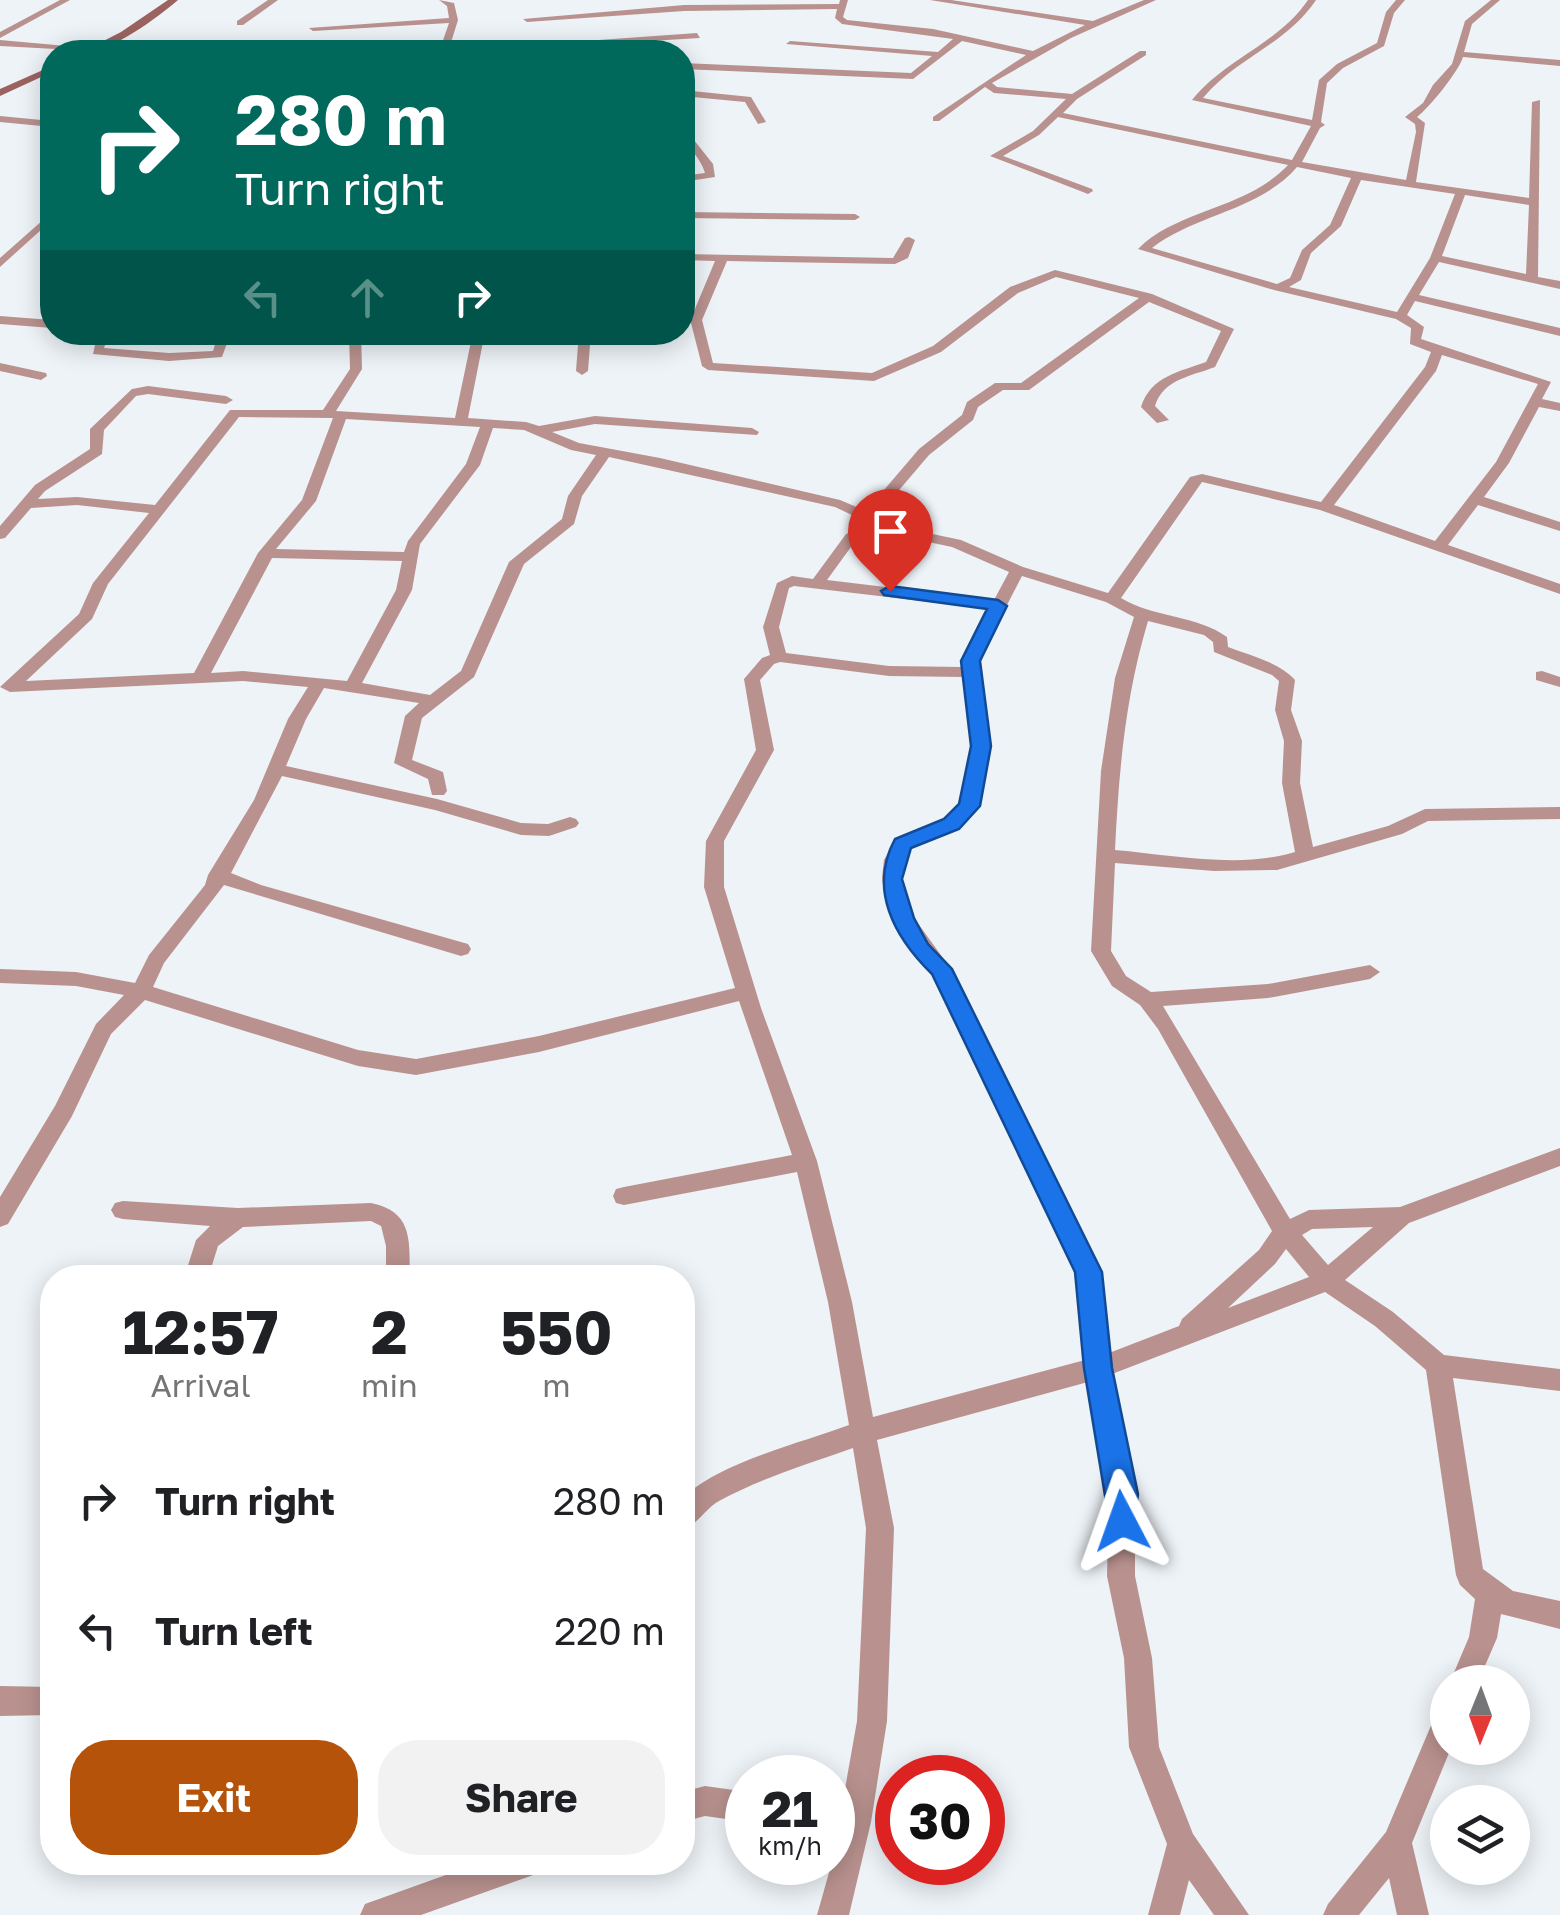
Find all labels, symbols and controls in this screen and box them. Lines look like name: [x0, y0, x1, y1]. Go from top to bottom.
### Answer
text: 280 m: [235, 76, 447, 160]
icon: right: [70, 80, 200, 210]
text: Turn right: [235, 161, 445, 215]
icon: left: [235, 270, 290, 325]
icon: ahead: [340, 270, 395, 325]
icon: right: [445, 270, 500, 325]
pin: [848, 489, 933, 592]
icon: arrive: [863, 504, 918, 559]
text: 12:57: [123, 1295, 279, 1367]
text: 2: [371, 1295, 408, 1367]
text: 550: [500, 1295, 612, 1367]
text: Arrival: [150, 1366, 251, 1404]
text: min: [361, 1366, 418, 1404]
text: m: [542, 1366, 570, 1404]
position arrow: [1070, 1469, 1174, 1573]
icon: right: [70, 1473, 125, 1528]
text: Turn right: [155, 1478, 335, 1523]
text: 280 m: [553, 1478, 665, 1523]
icon: left: [70, 1603, 125, 1658]
text: Turn left: [155, 1608, 313, 1653]
text: 220 m: [554, 1608, 665, 1653]
north arrow: [1430, 1665, 1530, 1765]
map controls: [1430, 1665, 1530, 1885]
button: Exit: [70, 1740, 358, 1855]
button: Share: [378, 1740, 665, 1855]
speed limit sign: 30: [875, 1755, 1005, 1885]
text: 21: [762, 1778, 818, 1838]
button: layers: [1430, 1785, 1530, 1885]
text: km/h: [758, 1830, 822, 1861]

